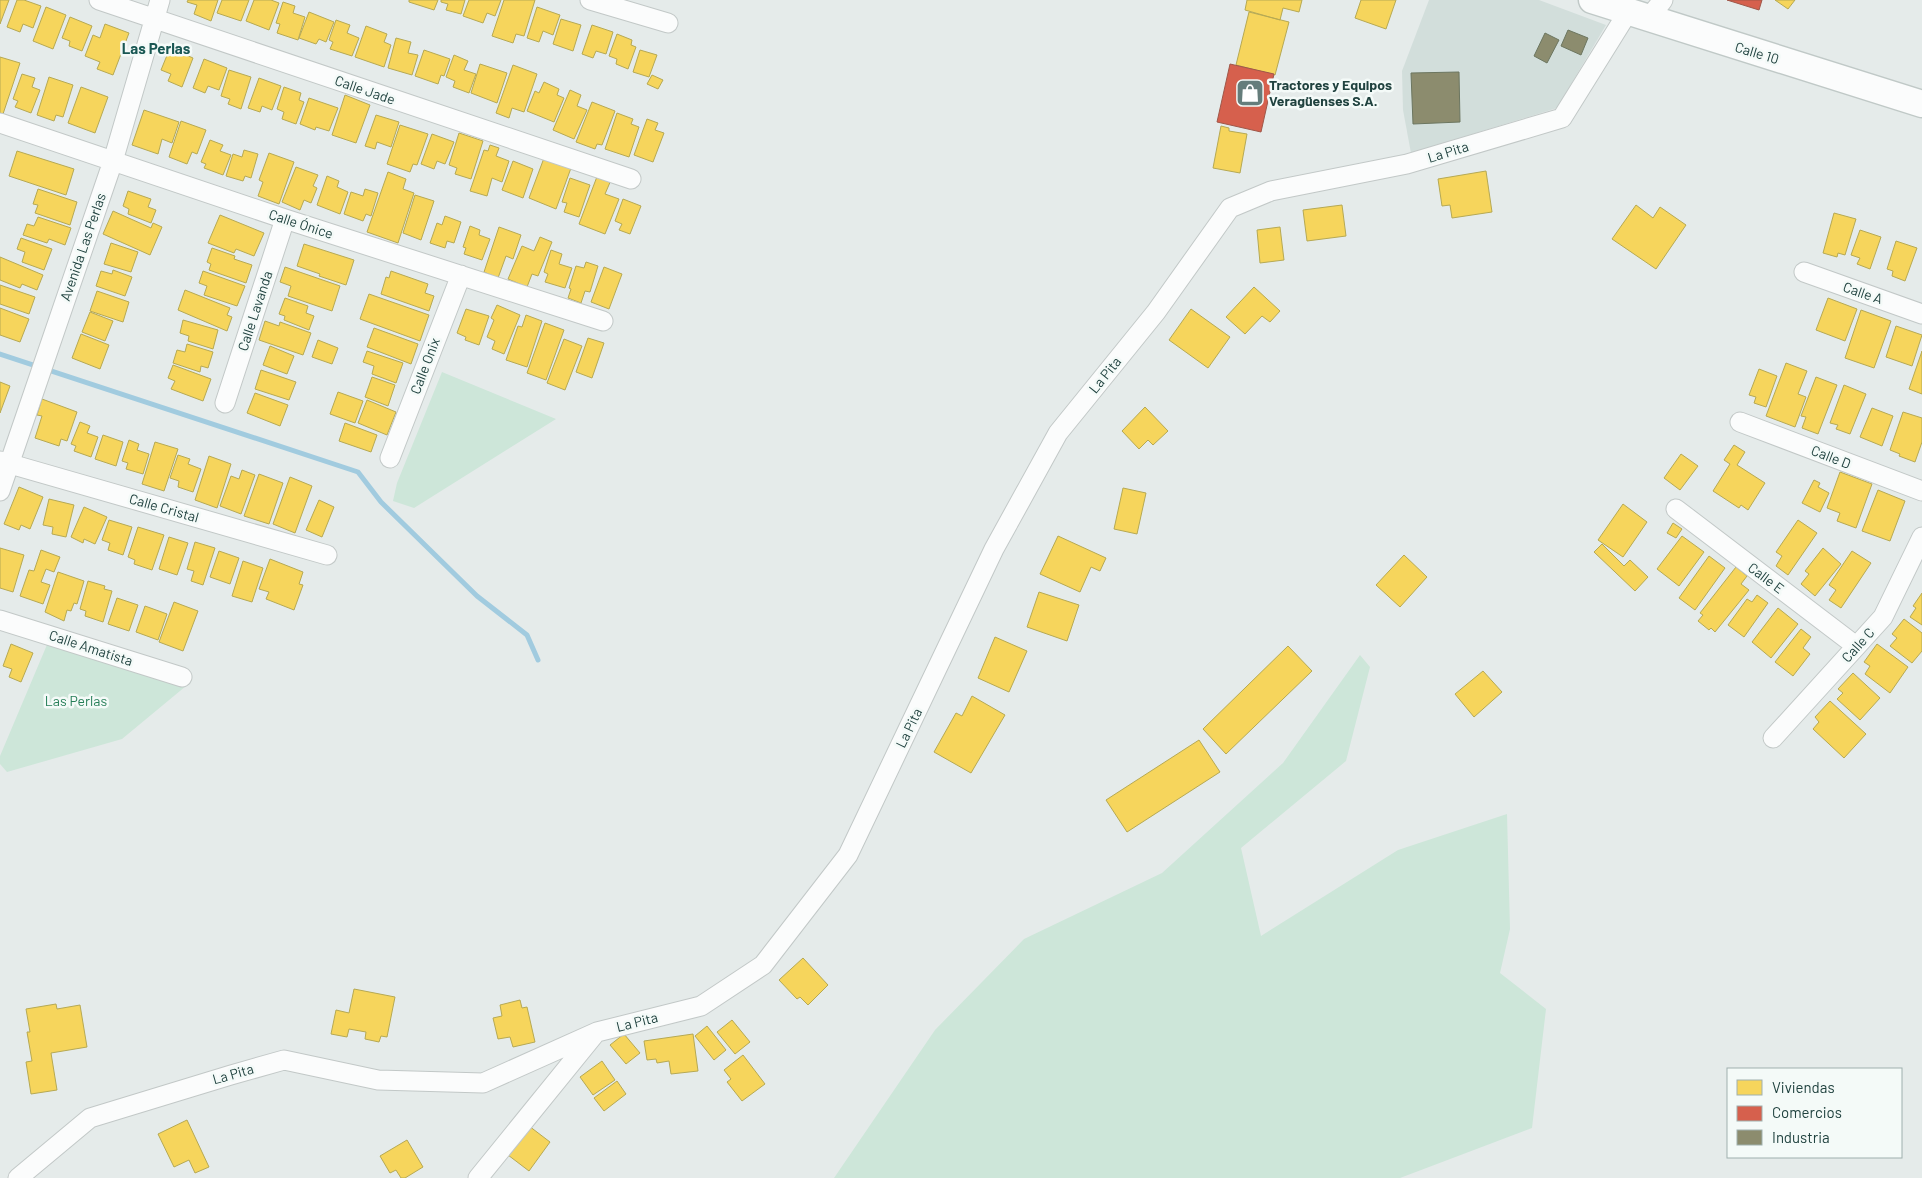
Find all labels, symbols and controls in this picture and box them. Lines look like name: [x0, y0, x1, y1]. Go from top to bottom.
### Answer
street label: Calle 10: [1733, 38, 1781, 67]
district label: Las Perlas: [122, 39, 191, 57]
street label: Calle Jade: [333, 71, 398, 108]
place label: Tractores y Equipos Veragüenses S.A.: [1269, 76, 1392, 109]
shop icon: Tractores y Equipos Veragüenses S.A.: [1235, 78, 1265, 108]
street label: La Pita: [1425, 137, 1470, 166]
street label: Avenida Las Perlas: [56, 190, 109, 303]
street label: Calle Ónice: [267, 205, 336, 242]
street label: Calle Lavanda: [234, 269, 275, 353]
street label: Calle A: [1841, 278, 1886, 307]
street label: Calle Onix: [406, 335, 443, 396]
street label: La Pita: [1085, 353, 1124, 396]
street label: Calle D: [1809, 441, 1853, 472]
street label: Calle Cristal: [127, 489, 201, 526]
street label: Calle E: [1745, 559, 1788, 597]
street label: Calle C: [1838, 624, 1878, 666]
street label: Calle Amatista: [47, 626, 135, 669]
park label: Las Perlas: [45, 692, 107, 709]
street label: La Pita: [892, 705, 925, 750]
street label: La Pita: [614, 1008, 659, 1035]
street label: La Pita: [210, 1060, 255, 1087]
legend: [1727, 1068, 1902, 1158]
text: Viviendas: [1772, 1078, 1835, 1096]
text: Comercios: [1772, 1103, 1842, 1121]
text: Industria: [1772, 1128, 1830, 1146]

